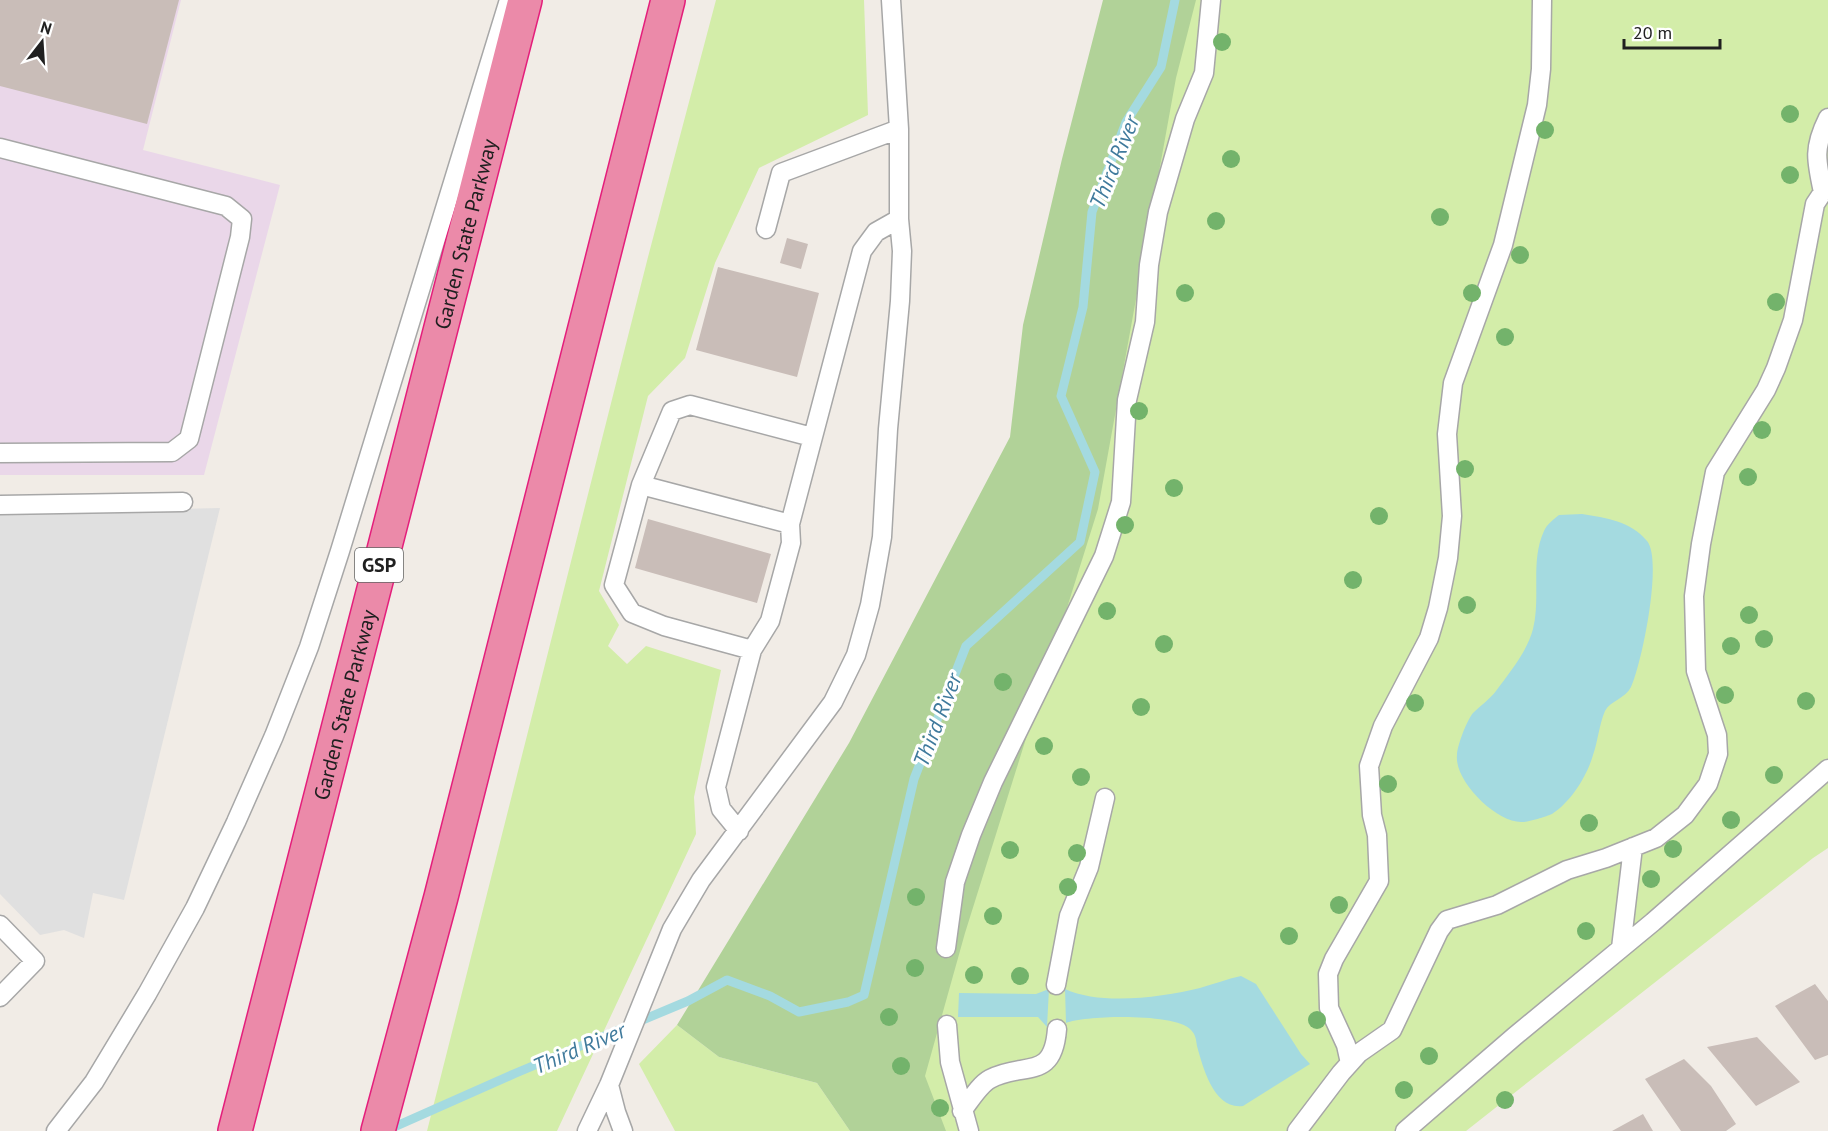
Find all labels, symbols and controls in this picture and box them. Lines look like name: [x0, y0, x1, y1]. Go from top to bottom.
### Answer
north arrow: [12, 12, 72, 72]
scale bar: [1624, 12, 1720, 50]
text: N: [38, 17, 54, 39]
text: 20 m: [1633, 21, 1672, 44]
water label: Third River: [1083, 110, 1146, 213]
street label: Garden State Parkway: [428, 136, 502, 332]
road number: GSP: [355, 548, 403, 582]
street label: Garden State Parkway: [307, 606, 382, 803]
water label: Third River: [906, 668, 968, 771]
water label: Third River: [528, 1015, 631, 1080]

